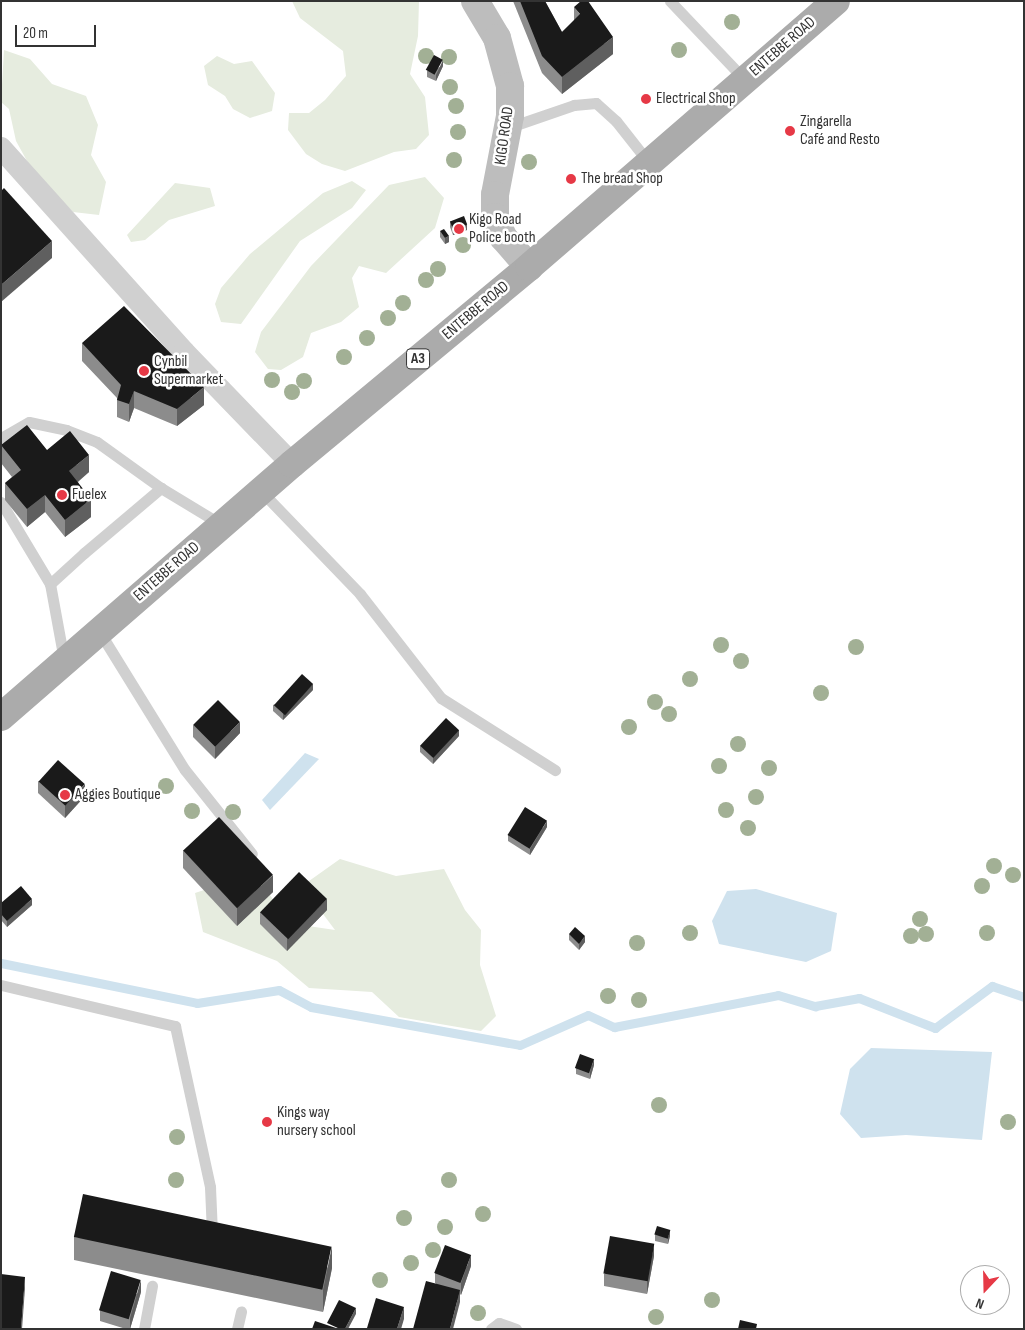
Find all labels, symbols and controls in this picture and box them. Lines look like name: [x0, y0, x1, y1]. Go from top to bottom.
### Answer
street label: ENTEBBE ROAD: [746, 13, 820, 81]
scale bar: [18, 15, 99, 47]
text: 20 m: [23, 24, 48, 43]
place label: Electrical Shop: [656, 89, 736, 109]
marker: Electrical Shop: [640, 93, 652, 105]
street label: KIGO ROAD: [491, 106, 519, 166]
place label: Zingarella Café and Resto: [800, 112, 880, 150]
marker: Zingarella Café and Resto: [784, 125, 796, 137]
place label: The bread Shop: [581, 169, 663, 189]
marker: The bread Shop: [565, 173, 577, 185]
place label: Kigo Road Police booth: [469, 210, 536, 248]
marker: Kigo Road Police booth: [453, 223, 465, 235]
street label: ENTEBBE ROAD: [439, 278, 513, 344]
road number: A3: [406, 346, 430, 372]
place label: Cynbil Supermarket: [154, 352, 223, 390]
marker: Cynbil Supermarket: [138, 365, 150, 377]
place label: Fuelex: [72, 485, 106, 505]
marker: Fuelex: [56, 489, 68, 501]
street label: ENTEBBE ROAD: [130, 538, 204, 606]
place label: Aggies Boutique: [75, 785, 161, 805]
marker: Aggies Boutique: [59, 789, 71, 801]
place label: Kings way nursery school: [277, 1103, 356, 1141]
marker: Kings way nursery school: [261, 1116, 273, 1128]
north arrow: [960, 1265, 1010, 1315]
text: N: [973, 1294, 986, 1313]

